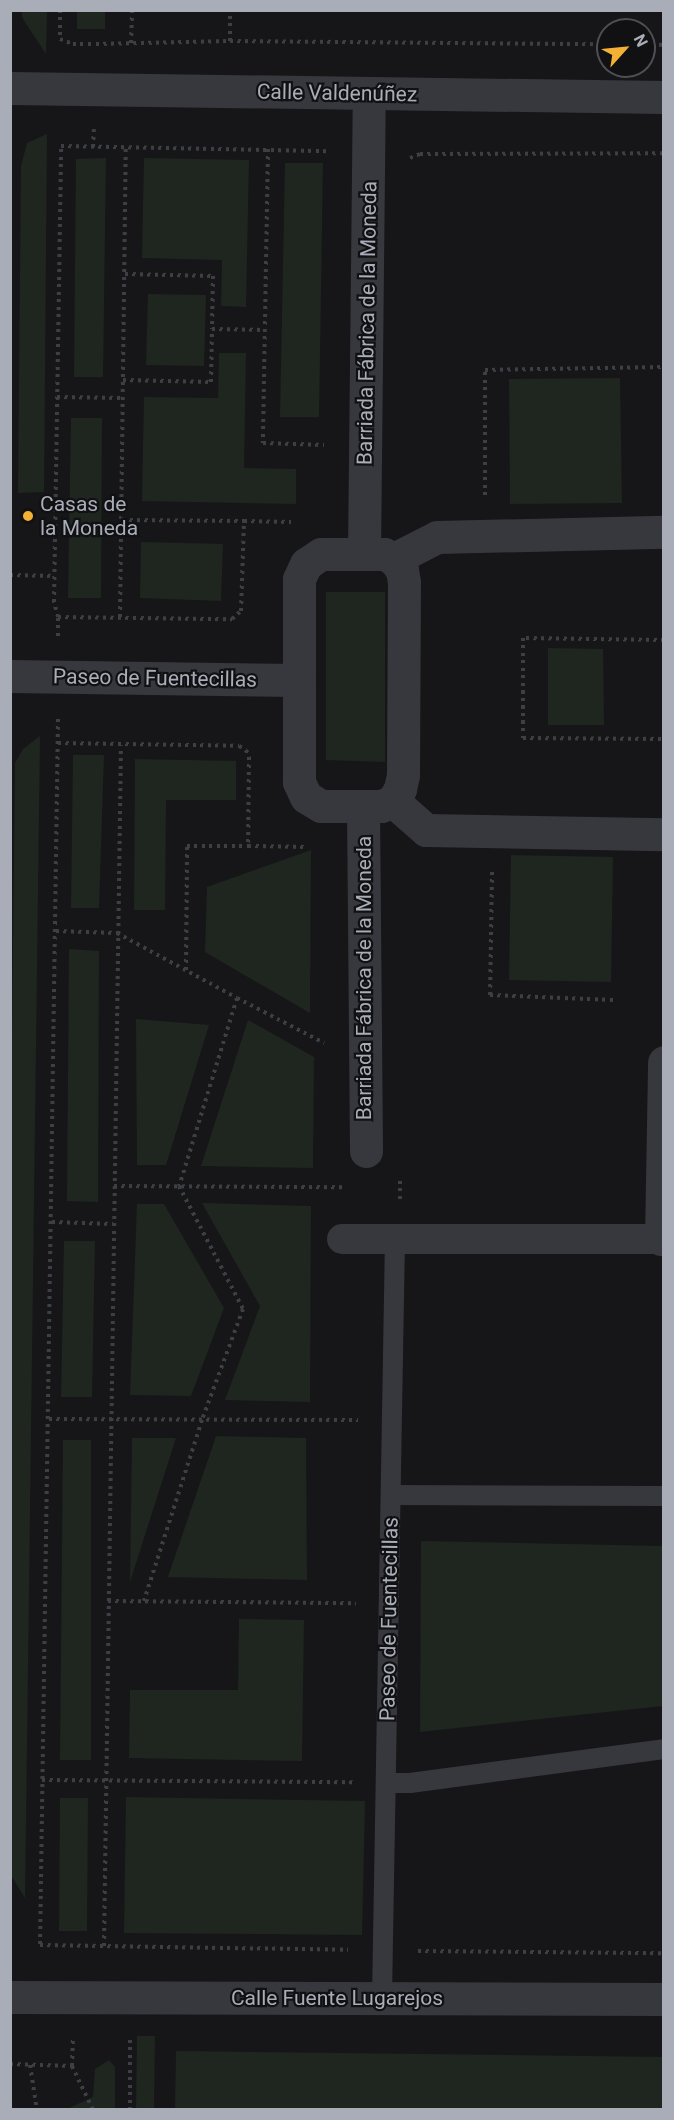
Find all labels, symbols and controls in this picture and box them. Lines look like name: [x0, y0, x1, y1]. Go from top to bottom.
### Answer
north arrow: [596, 18, 656, 78]
text: N: [630, 31, 652, 50]
street label: Calle Valdenúñez: [257, 79, 417, 107]
street label: Barriada Fábrica de la Moneda: [352, 181, 382, 465]
place label: Casas de la Moneda: [40, 491, 138, 541]
marker: Casas de la Moneda: [21, 509, 35, 523]
street label: Paseo de Fuentecillas: [53, 664, 257, 692]
street label: Barriada Fábrica de la Moneda: [351, 836, 377, 1120]
street label: Paseo de Fuentecillas: [375, 1517, 403, 1721]
street label: Calle Fuente Lugarejos: [231, 1985, 443, 2011]

